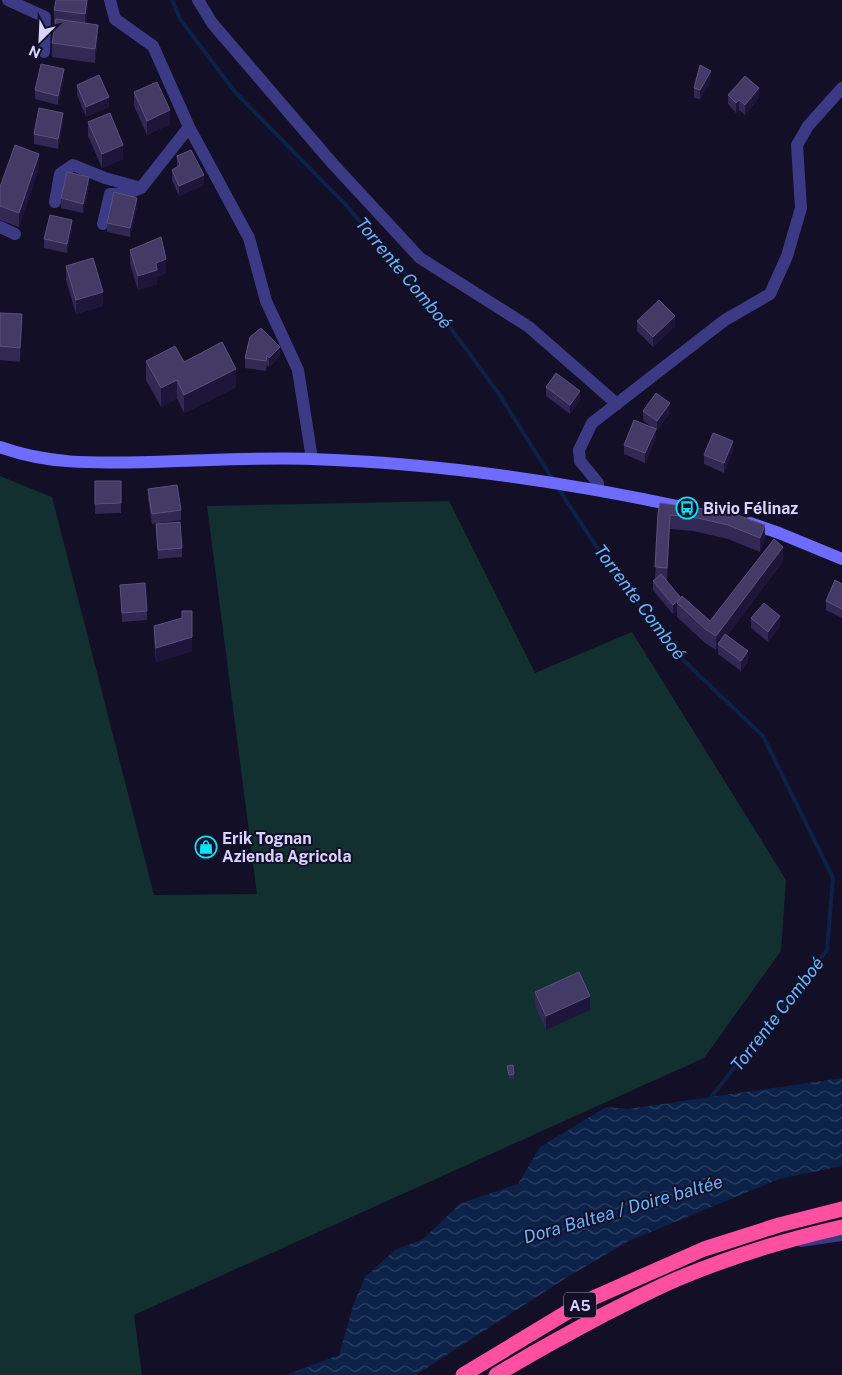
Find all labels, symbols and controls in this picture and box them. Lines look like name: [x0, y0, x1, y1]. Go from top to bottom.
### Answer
north arrow: [15, 15, 65, 65]
text: N: [26, 42, 43, 61]
water label: Torrente Comboé: [351, 213, 457, 333]
bus stop icon: Bivio Félinaz: [675, 496, 699, 520]
place label: Bivio Félinaz: [703, 499, 798, 518]
water label: Torrente Comboé: [590, 540, 690, 664]
place label: Erik Tognan Azienda Agricola: [222, 829, 352, 866]
shop icon: Erik Tognan Azienda Agricola: [194, 835, 218, 859]
water label: Torrente Comboé: [726, 953, 828, 1075]
water label: Dora Baltea / Doire baltée: [521, 1170, 725, 1248]
road number: A5: [564, 1292, 596, 1318]

